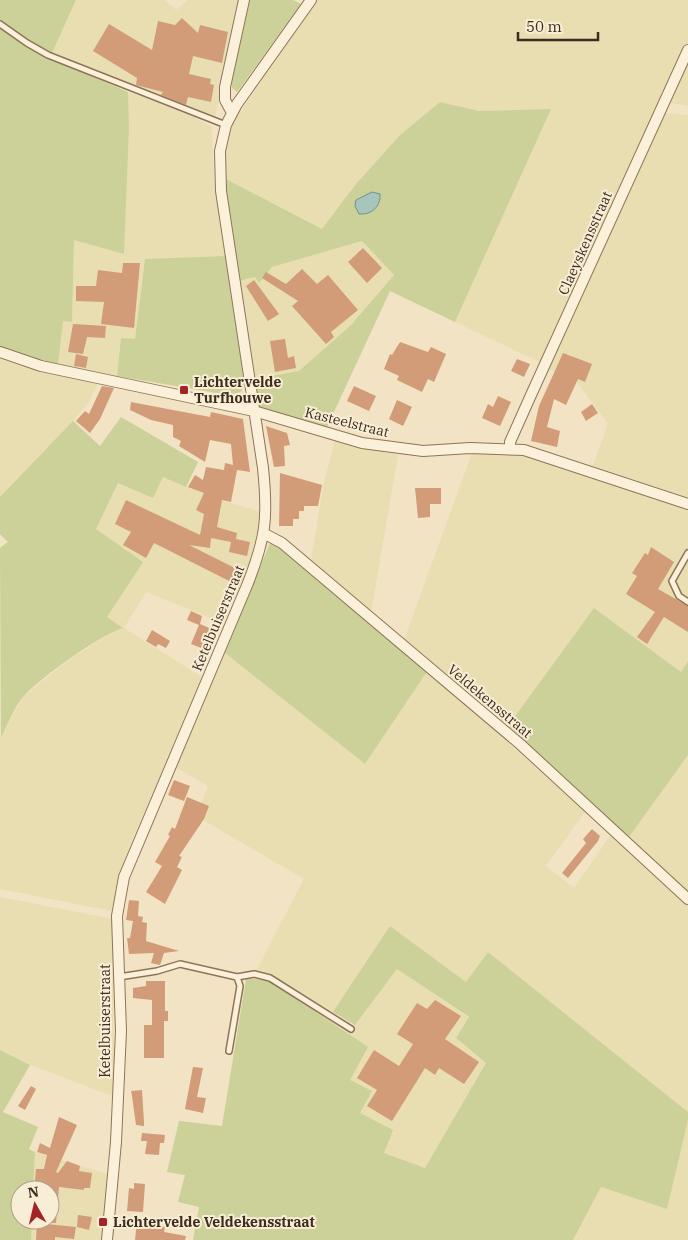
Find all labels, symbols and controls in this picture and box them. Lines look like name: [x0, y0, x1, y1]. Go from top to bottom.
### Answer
scale bar: [518, 10, 598, 42]
text: 50 m: [526, 17, 562, 36]
street label: Claeyskensstraat: [554, 188, 616, 298]
place label: Lichtervelde Turfhouwe: [194, 373, 281, 407]
marker: Lichtervelde Turfhouwe: [178, 384, 190, 396]
street label: Kasteelstraat: [303, 403, 391, 441]
street label: Ketelbuiserstraat: [188, 562, 249, 674]
street label: Veldekensstraat: [444, 660, 536, 742]
street label: Ketelbuiserstraat: [96, 964, 114, 1078]
north arrow: [10, 1180, 60, 1230]
text: N: [26, 1182, 40, 1202]
place label: Lichtervelde Veldekensstraat: [113, 1213, 315, 1231]
marker: Lichtervelde Veldekensstraat: [97, 1216, 109, 1228]

